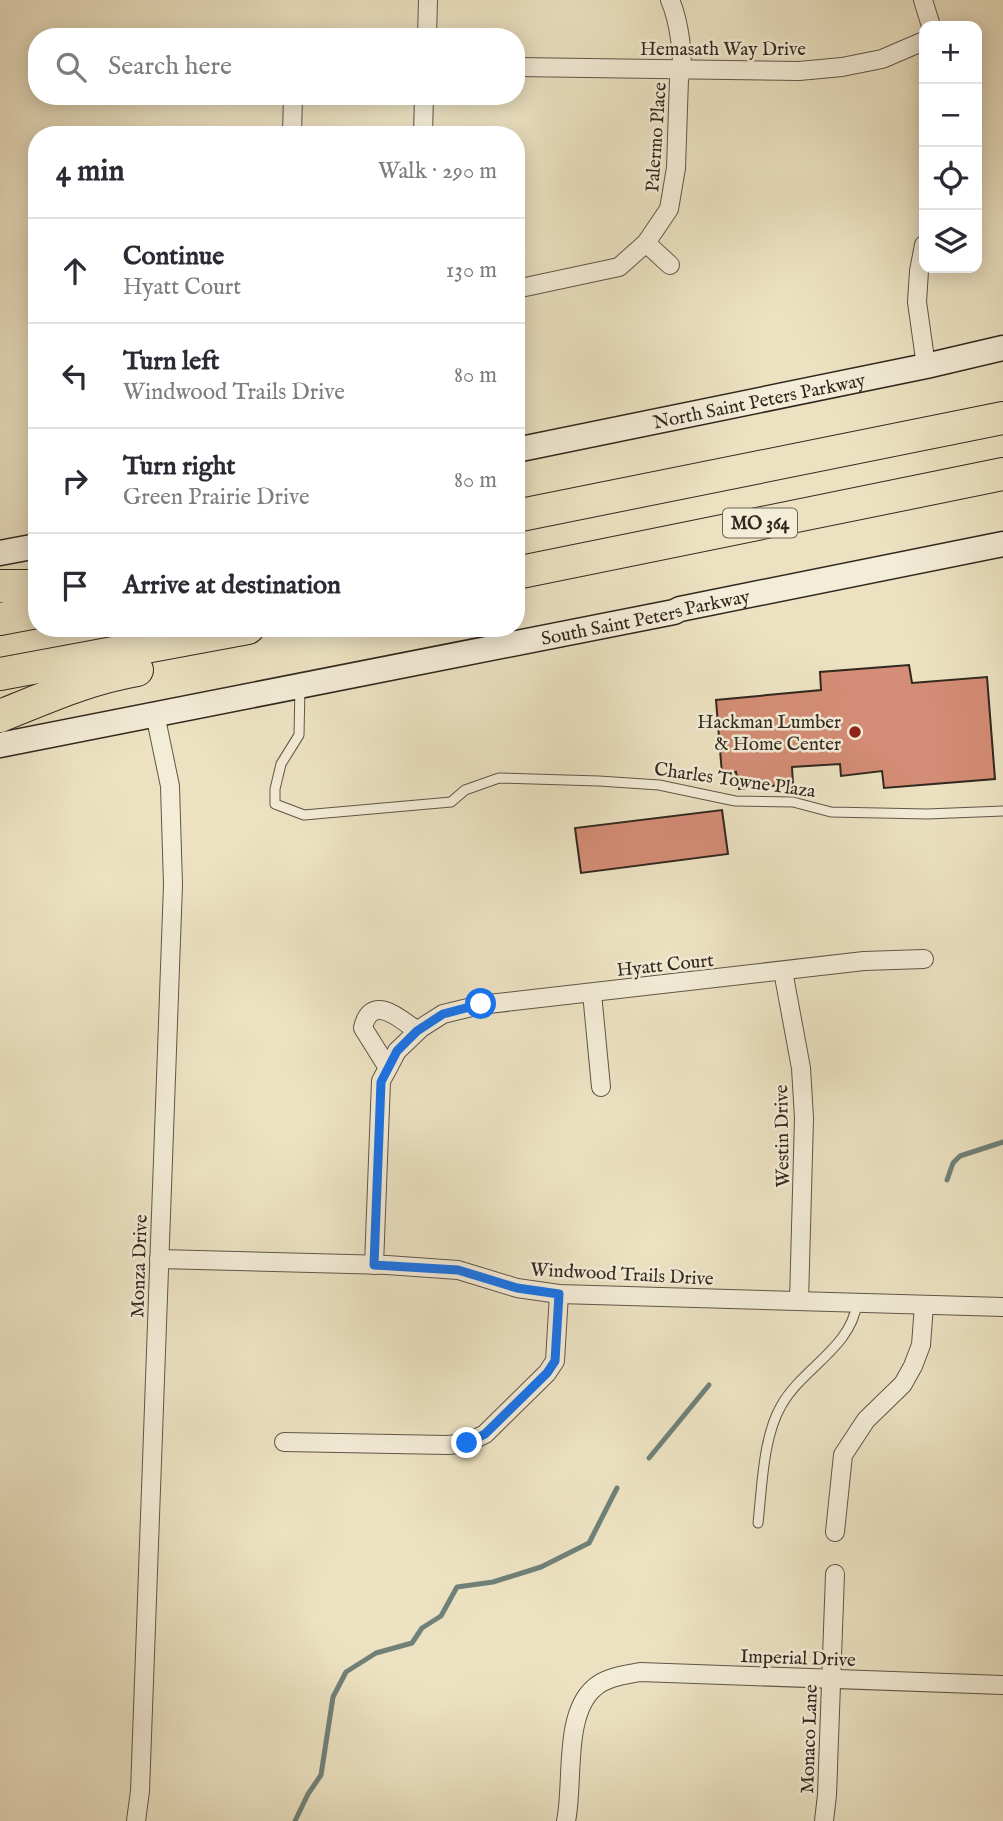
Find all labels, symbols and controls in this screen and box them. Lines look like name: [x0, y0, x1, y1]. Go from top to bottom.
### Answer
map controls: [919, 21, 982, 273]
button: +: [919, 21, 982, 84]
search box: [28, 28, 525, 105]
street label: Hemasath Way Drive: [640, 38, 806, 62]
icon: search: [52, 48, 90, 86]
text: Search here: [108, 50, 232, 83]
street label: Palermo Place: [641, 81, 673, 193]
button: −: [919, 84, 982, 147]
button: locate: [919, 147, 982, 210]
text: 4 min: [56, 153, 124, 191]
text: Walk · 290 m: [378, 157, 497, 186]
button: layers: [919, 210, 982, 273]
text: Continue: [123, 240, 224, 273]
icon: ahead: [56, 252, 94, 290]
text: 130 m: [446, 256, 497, 285]
text: Hyatt Court: [123, 273, 241, 302]
text: Turn left: [123, 345, 220, 378]
icon: left: [56, 357, 94, 395]
text: 80 m: [454, 361, 497, 390]
street label: North Saint Peters Parkway: [651, 369, 868, 436]
text: Windwood Trails Drive: [123, 378, 345, 407]
text: Turn right: [123, 450, 236, 483]
icon: right: [56, 462, 94, 500]
text: 80 m: [454, 466, 497, 495]
text: Green Prairie Drive: [123, 483, 310, 512]
road number: MO 364: [723, 508, 797, 538]
icon: arrive: [56, 567, 94, 605]
text: Arrive at destination: [123, 569, 341, 602]
street label: South Saint Peters Parkway: [539, 585, 753, 652]
place label: Hackman Lumber & Home Center: [697, 711, 841, 757]
marker: Hackman Lumber & Home Center: [847, 724, 863, 740]
street label: Charles Towne Plaza: [653, 758, 818, 804]
street label: Hyatt Court: [615, 949, 715, 983]
route start: [465, 988, 496, 1019]
street label: Westin Drive: [770, 1084, 796, 1188]
street label: Monza Drive: [126, 1214, 154, 1318]
street label: Windwood Trails Drive: [530, 1258, 714, 1292]
route end: [451, 1427, 482, 1458]
street label: Imperial Drive: [740, 1645, 856, 1673]
street label: Monaco Lane: [796, 1684, 824, 1794]

